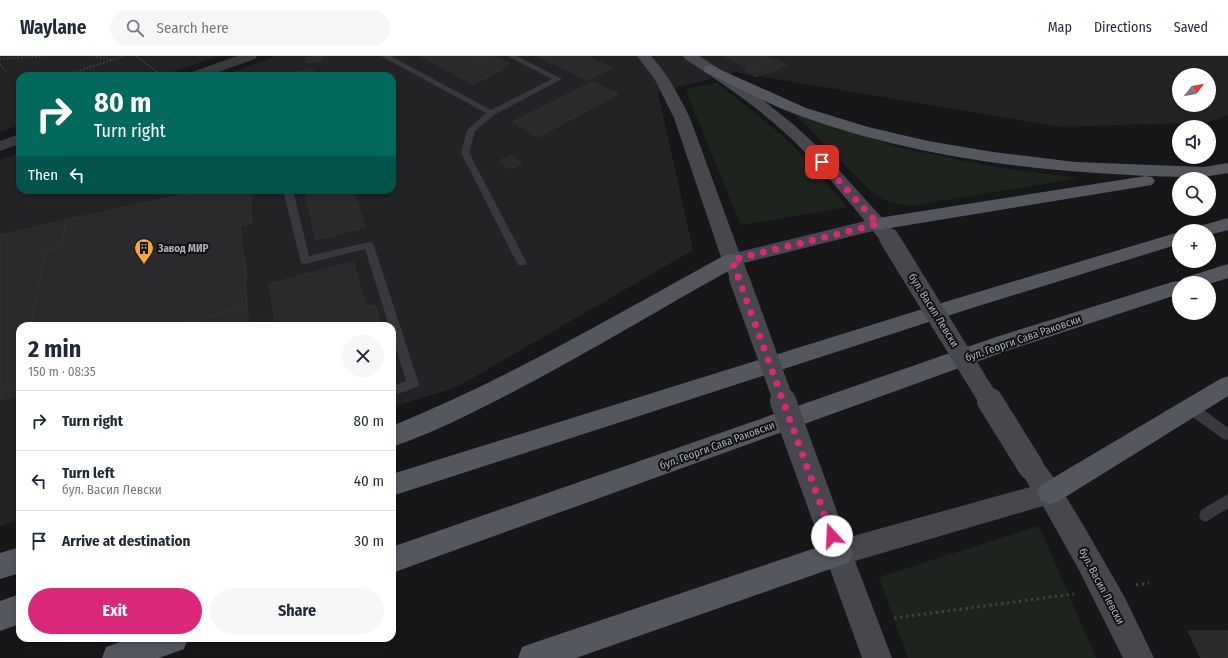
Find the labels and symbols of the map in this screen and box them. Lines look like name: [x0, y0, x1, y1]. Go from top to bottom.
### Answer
north arrow: [1172, 68, 1216, 112]
pin: [805, 145, 839, 179]
building icon: Завод МИР: [133, 237, 155, 265]
place label: Завод МИР: [157, 242, 208, 255]
street label: бул. Васил Левски: [906, 271, 962, 350]
street label: бул. Георги Сава Раковски: [963, 312, 1083, 364]
street label: бул. Георги Сава Раковски: [658, 419, 777, 472]
position arrow: [811, 515, 853, 557]
street label: бул. Васил Левски: [1076, 546, 1127, 627]

